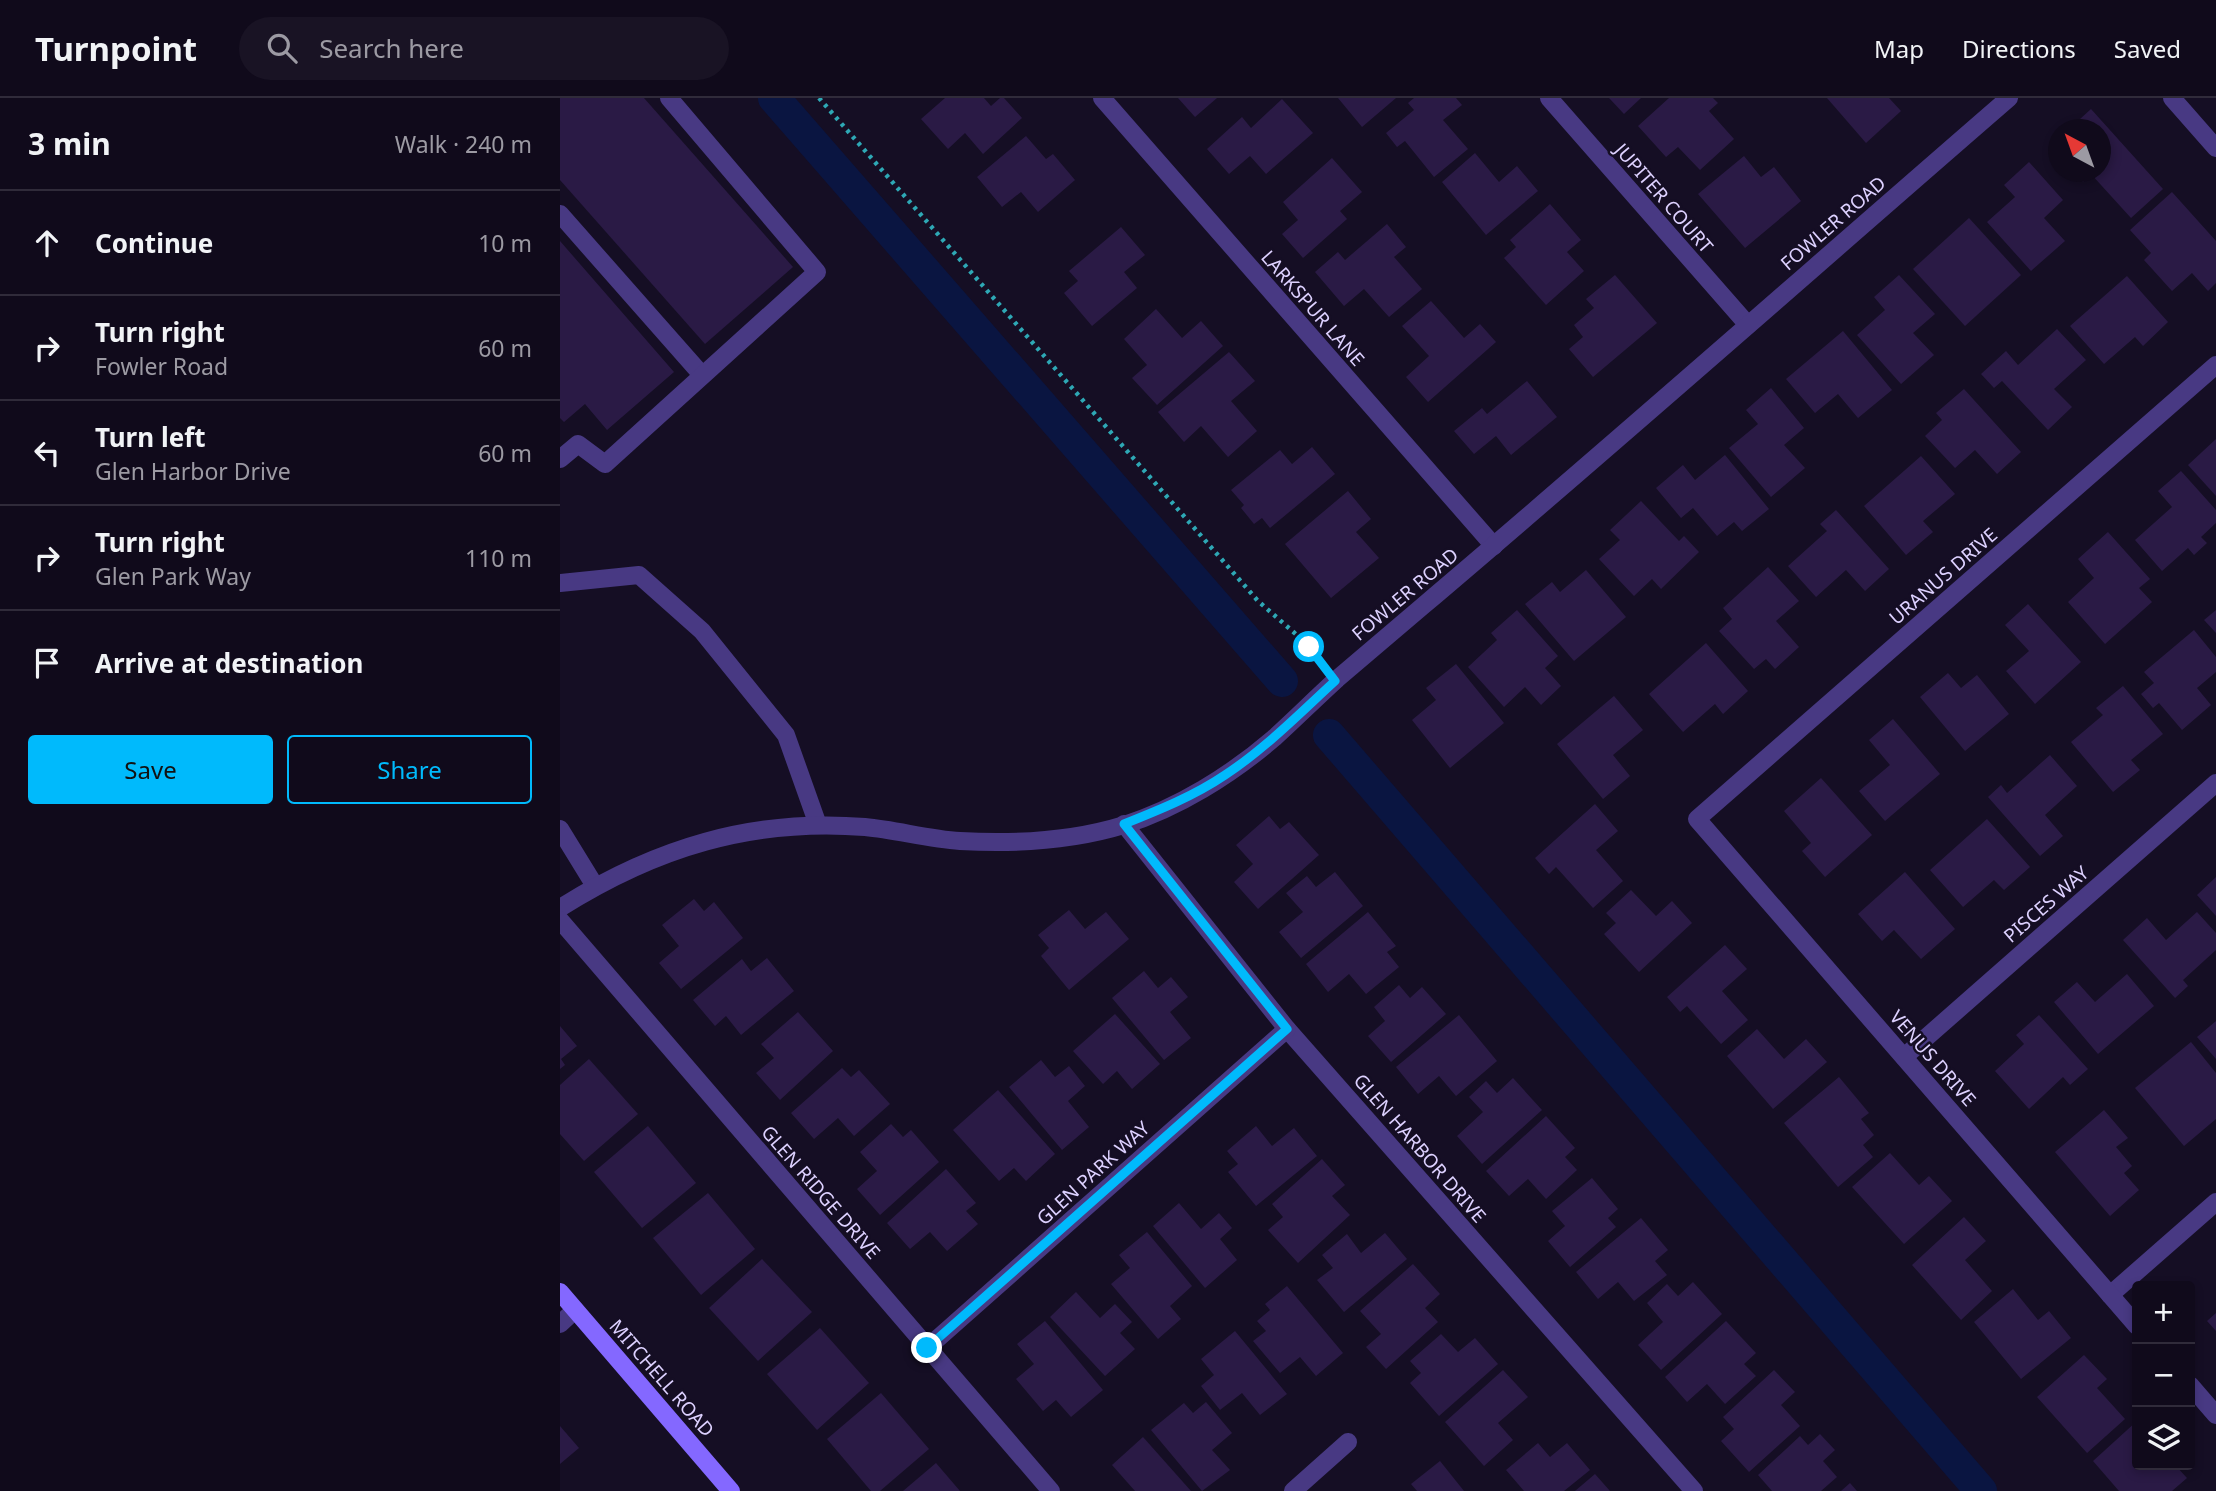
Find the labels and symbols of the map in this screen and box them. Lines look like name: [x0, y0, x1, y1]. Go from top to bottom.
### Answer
north arrow: [2048, 119, 2111, 182]
street label: JUPITER COURT: [1608, 136, 1719, 259]
street label: FOWLER ROAD: [1775, 170, 1891, 276]
street label: LARKSPUR LANE: [1256, 245, 1370, 371]
street label: URANUS DRIVE: [1883, 522, 2003, 630]
street label: FOWLER ROAD: [1346, 542, 1464, 646]
route start: [1293, 631, 1324, 662]
street label: PISCES WAY: [1998, 860, 2094, 948]
street label: VENUS DRIVE: [1884, 1004, 1982, 1112]
street label: GLEN HARBOR DRIVE: [1348, 1068, 1492, 1228]
street label: GLEN PARK WAY: [1031, 1115, 1155, 1231]
street label: GLEN RIDGE DRIVE: [756, 1120, 886, 1264]
street label: MITCHELL ROAD: [604, 1314, 720, 1442]
route end: [911, 1332, 942, 1363]

